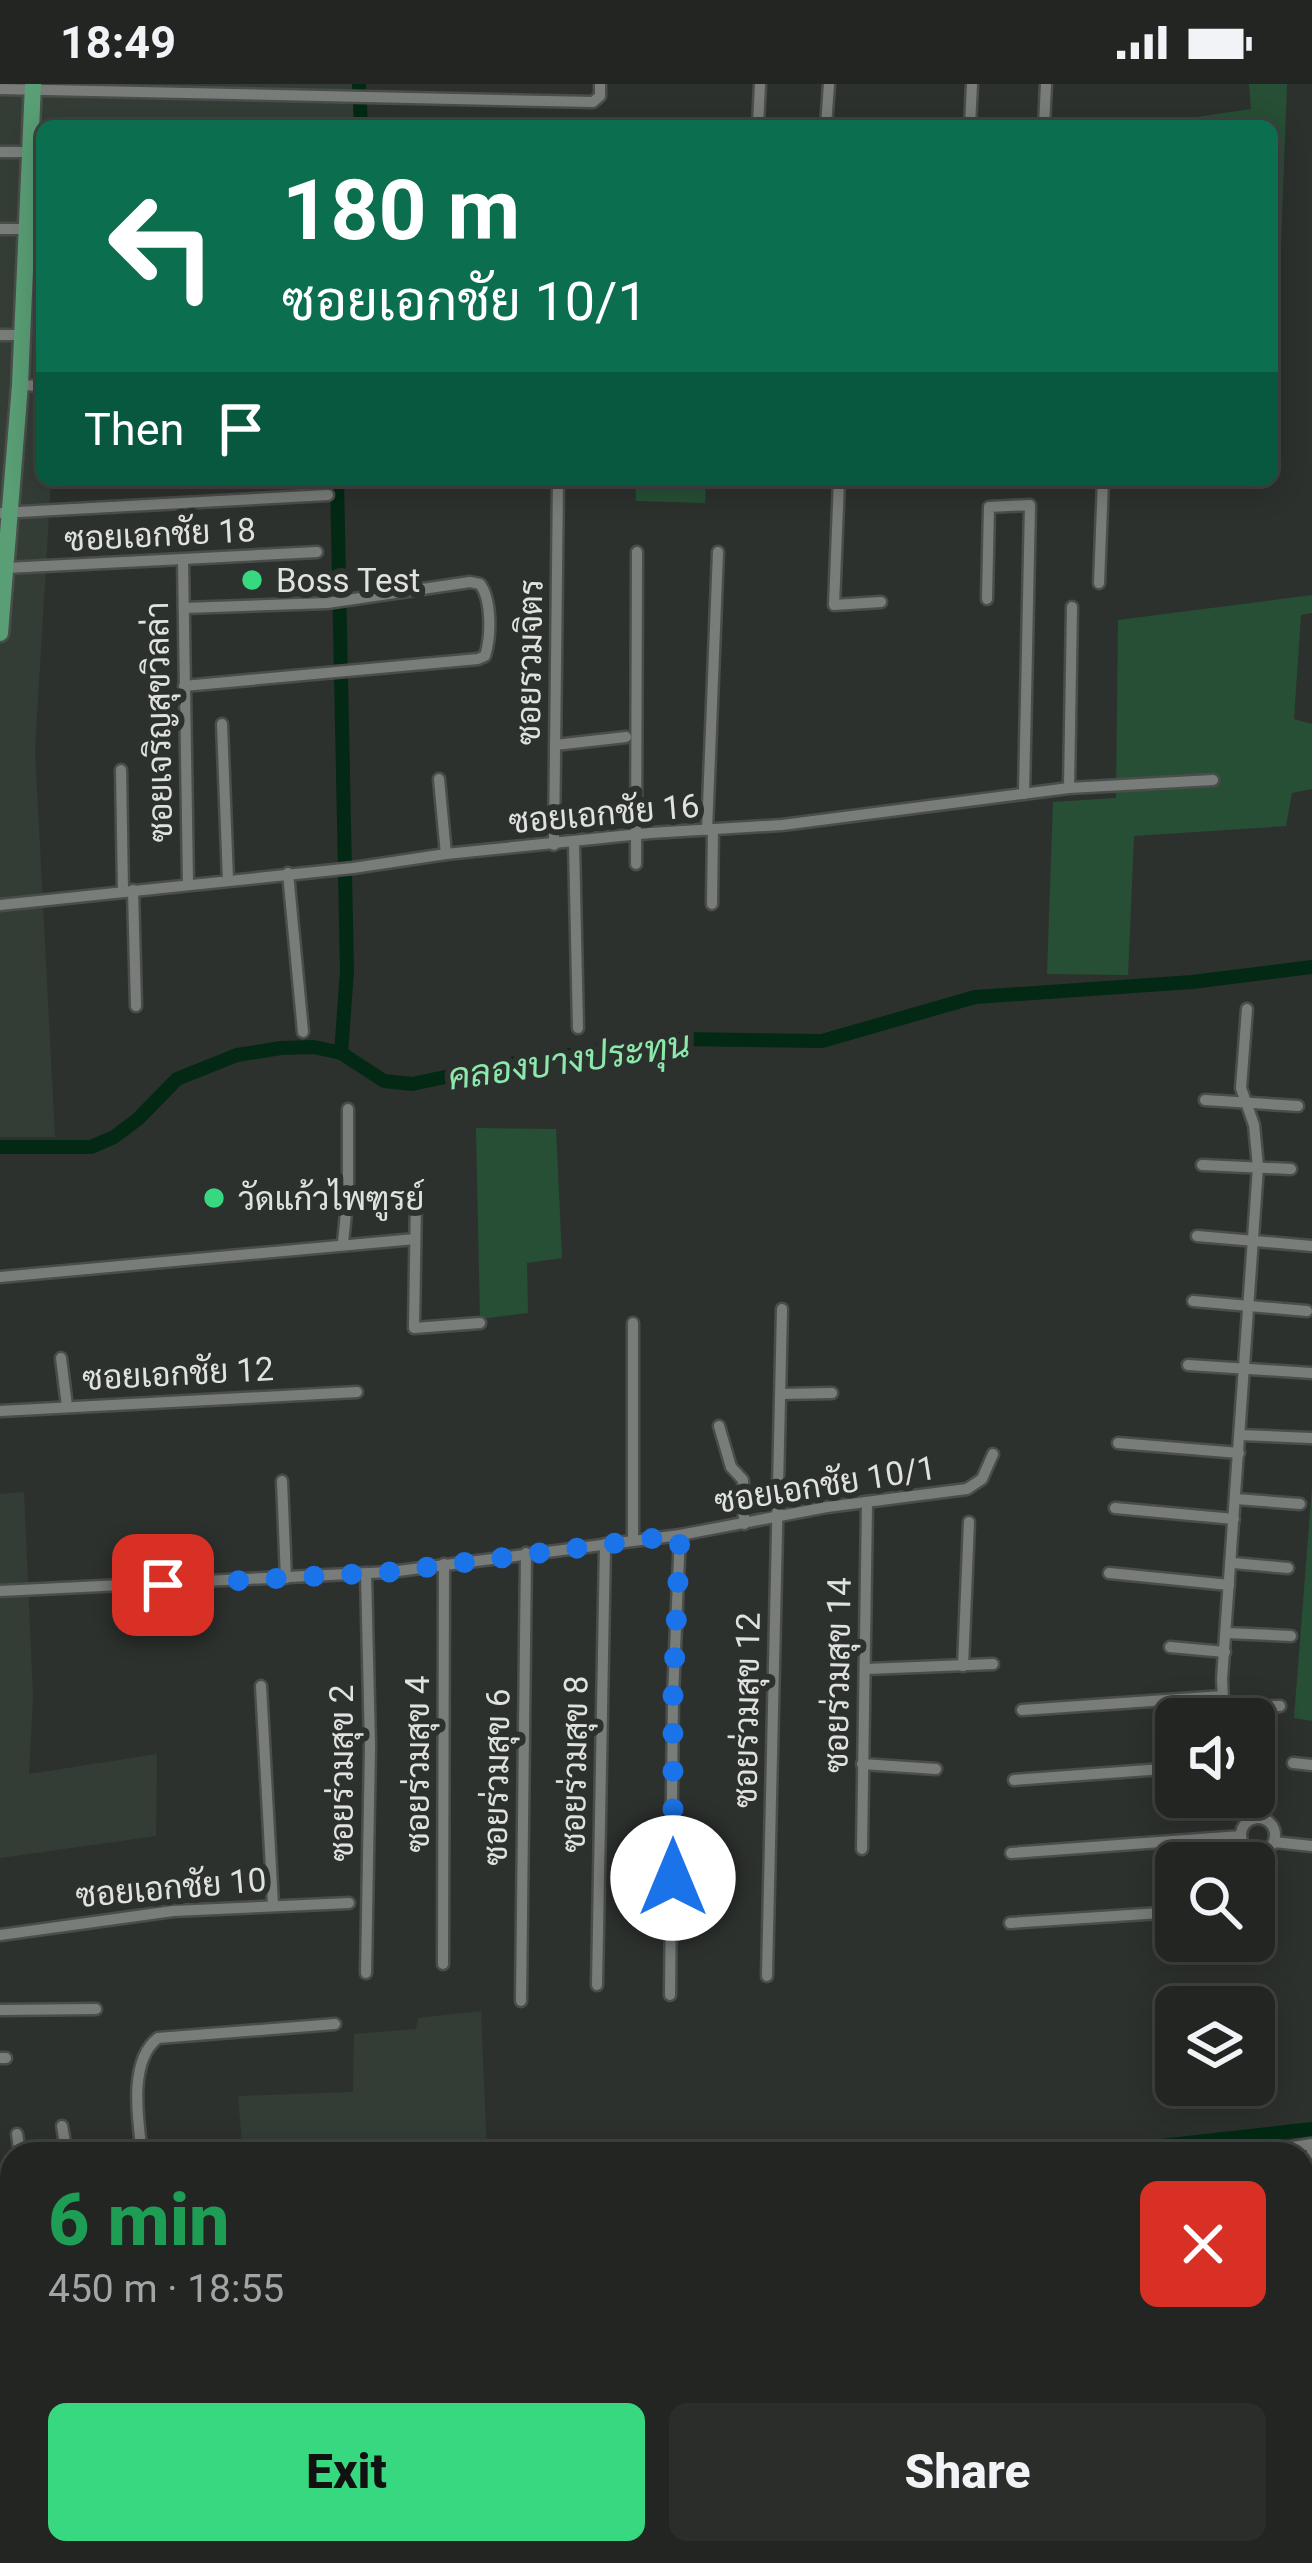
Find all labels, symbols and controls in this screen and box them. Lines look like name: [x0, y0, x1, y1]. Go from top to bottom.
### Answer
text: 18:49: [60, 16, 176, 69]
text: 180 m: [282, 161, 520, 260]
icon: left: [84, 168, 240, 324]
text: ซอยเอกชัย 10/1: [282, 270, 648, 333]
icon: arrive: [208, 396, 274, 462]
text: Then: [84, 403, 184, 456]
street label: ซอยเอกชัย 18: [63, 510, 257, 559]
place label: Boss Test: [276, 561, 420, 600]
marker: Boss Test: [239, 567, 265, 593]
street label: ซอยรวมจิตร: [509, 579, 550, 745]
street label: ซอยเจริญสุขวิลล่า: [137, 601, 183, 843]
street label: ซอยเอกชัย 16: [507, 786, 701, 841]
water label: คลองบางประทุน: [445, 1023, 693, 1102]
place label: วัดแก้วไพฑูรย์: [238, 1178, 424, 1221]
marker: วัดแก้วไพฑูรย์: [201, 1185, 227, 1211]
street label: ซอยเอกชัย 12: [81, 1349, 275, 1398]
street label: ซอยเอกชัย 10/1: [712, 1448, 939, 1521]
pin: [112, 1534, 214, 1636]
icon: arrive: [130, 1552, 196, 1618]
street label: ซอยร่วมสุข 14: [816, 1577, 862, 1773]
street label: ซอยร่วมสุข 12: [725, 1612, 771, 1808]
street label: ซอยร่วมสุข 4: [398, 1675, 440, 1853]
street label: ซอยร่วมสุข 8: [553, 1675, 599, 1853]
street label: ซอยร่วมสุข 2: [322, 1684, 364, 1862]
street label: ซอยร่วมสุข 6: [475, 1688, 521, 1866]
map controls: [1155, 1698, 1275, 2106]
button: sound: [1155, 1698, 1275, 1818]
position arrow: [610, 1815, 736, 1941]
button: search: [1155, 1842, 1275, 1962]
street label: ซอยเอกชัย 10: [74, 1860, 268, 1915]
button: layers: [1155, 1986, 1275, 2106]
text: 6 min: [48, 2178, 230, 2263]
button: close: [1140, 2181, 1266, 2307]
text: 450 m · 18:55: [48, 2266, 284, 2312]
button: Exit: [48, 2403, 645, 2541]
button: Share: [669, 2403, 1266, 2541]

